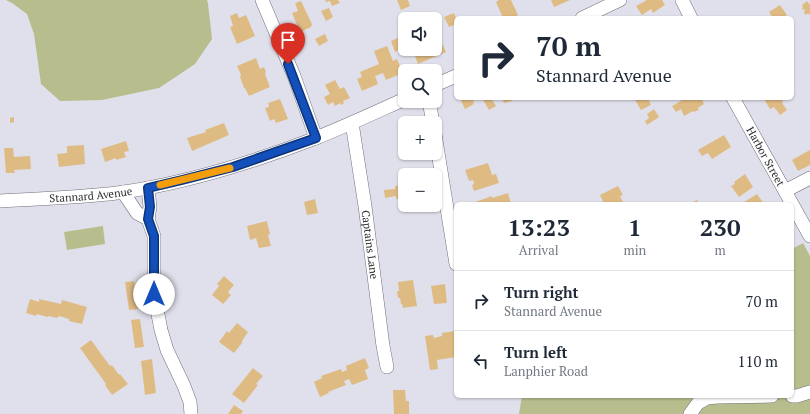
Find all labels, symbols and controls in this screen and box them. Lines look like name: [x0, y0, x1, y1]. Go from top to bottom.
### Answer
map controls: [398, 12, 442, 212]
button: sound: [398, 12, 442, 56]
pin: [271, 23, 305, 64]
text: 70 m: [536, 27, 601, 64]
icon: arrive: [277, 29, 299, 51]
icon: right: [470, 32, 522, 84]
text: Stannard Avenue: [536, 63, 672, 87]
button: search: [398, 64, 442, 108]
button: +: [398, 116, 442, 160]
street label: Harbor Street: [743, 124, 788, 189]
button: −: [398, 168, 442, 212]
street label: Stannard Avenue: [49, 184, 134, 205]
street label: Captains Lane: [359, 209, 381, 280]
text: 13:23: [507, 211, 570, 243]
text: 1: [628, 211, 642, 243]
text: 230: [700, 211, 740, 243]
text: Arrival: [519, 241, 559, 259]
text: min: [623, 241, 646, 259]
text: m: [715, 241, 726, 259]
position arrow: [133, 273, 175, 315]
text: Turn right: [504, 282, 579, 302]
icon: right: [470, 290, 492, 312]
text: 70 m: [745, 291, 778, 311]
text: Stannard Avenue: [504, 302, 602, 320]
text: Turn left: [504, 342, 568, 362]
icon: left: [470, 350, 492, 372]
text: 110 m: [737, 351, 778, 371]
text: Lanphier Road: [504, 362, 588, 380]

